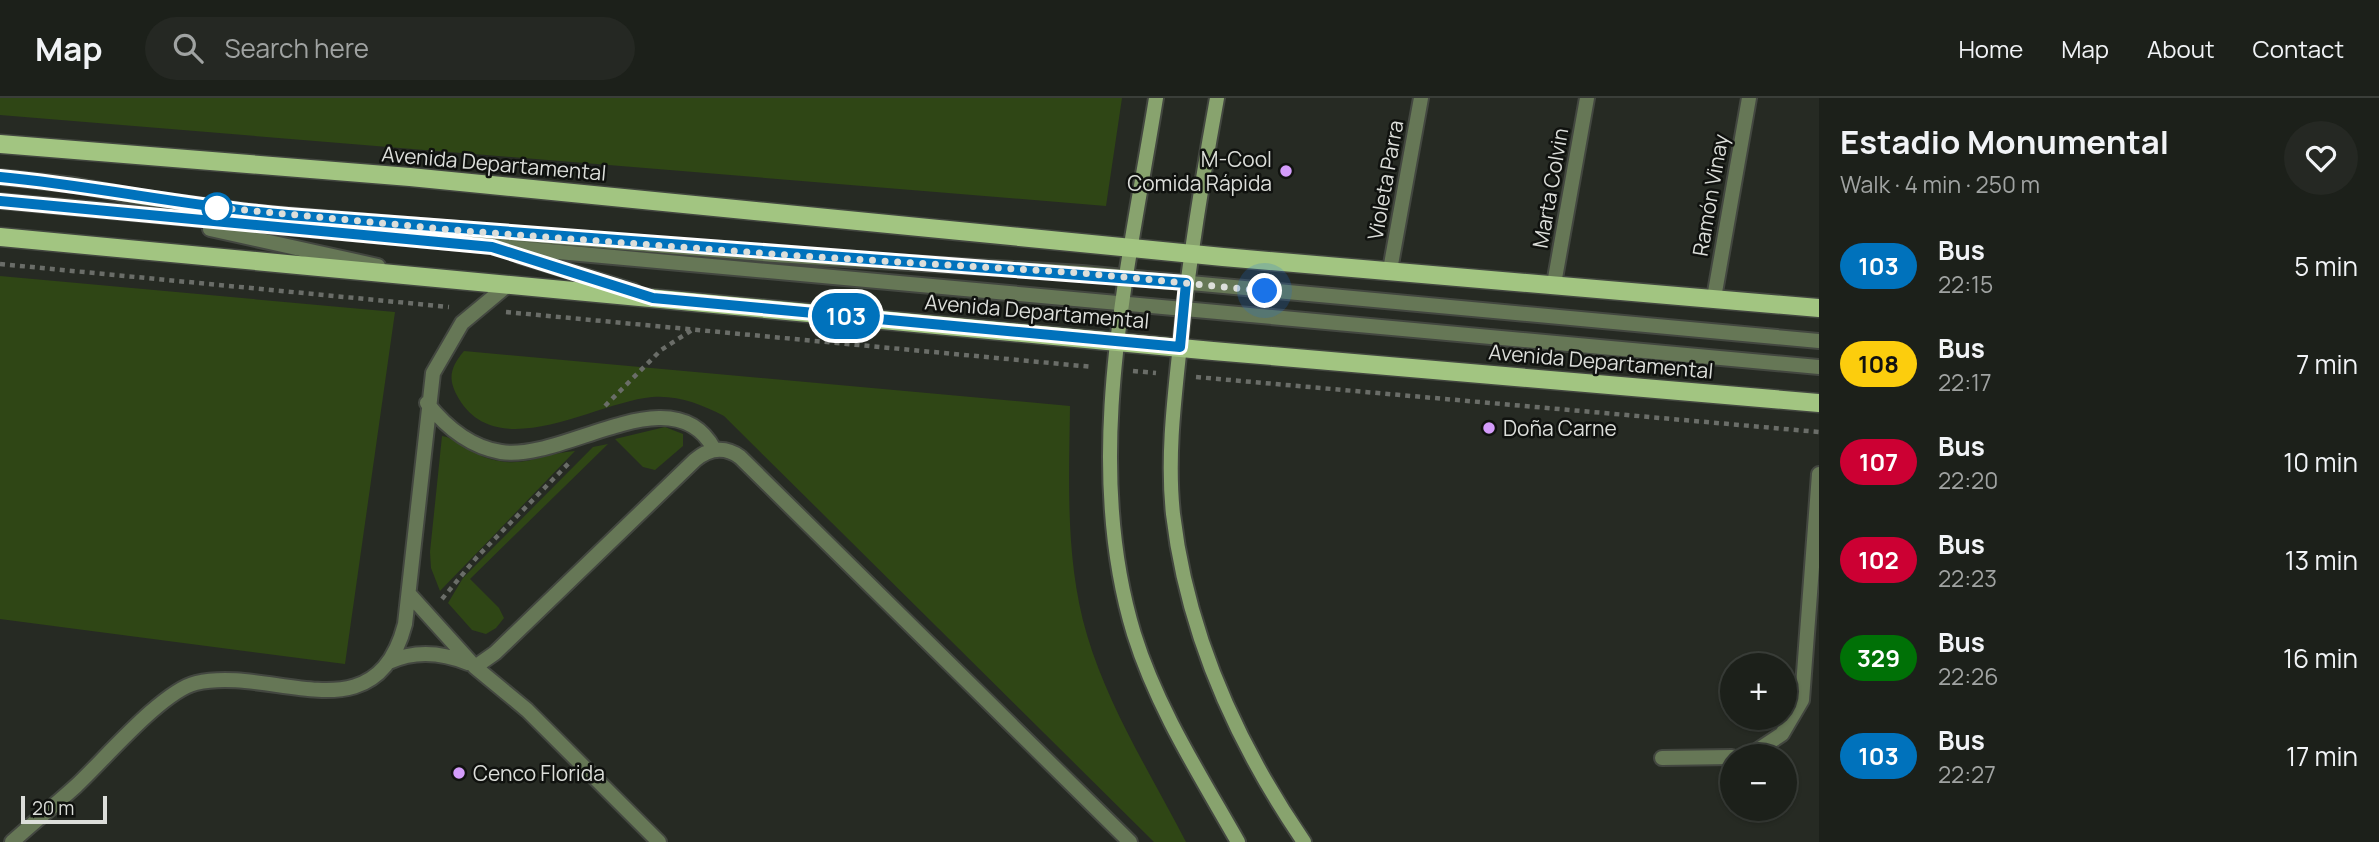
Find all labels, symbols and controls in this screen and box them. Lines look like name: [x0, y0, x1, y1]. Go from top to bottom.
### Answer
search box: [145, 17, 635, 80]
text: Map: [35, 26, 103, 71]
icon: search: [169, 29, 207, 67]
text: Search here: [225, 30, 369, 66]
text: Home: [1958, 32, 2023, 65]
text: Map: [2061, 32, 2109, 65]
text: About: [2147, 32, 2215, 65]
text: Contact: [2253, 32, 2344, 65]
street label: Violeta Parra: [1361, 118, 1409, 242]
text: Estadio Monumental: [1840, 119, 2169, 164]
button: heart: [2284, 121, 2358, 195]
street label: Marta Colvin: [1526, 126, 1574, 250]
street label: Ramón Vinay: [1685, 132, 1735, 258]
street label: Avenida Departamental: [381, 139, 607, 187]
place label: M-Cool Comida Rápida: [1127, 145, 1272, 197]
marker: M-Cool Comida Rápida: [1278, 163, 1294, 179]
text: Walk · 4 min · 250 m: [1840, 168, 2040, 200]
unlabelled marker: [202, 193, 232, 223]
text: Bus: [1938, 232, 1985, 268]
text: 5 min: [2294, 248, 2358, 284]
text: 103: [1858, 249, 1899, 282]
text: 22:15: [1938, 268, 1993, 300]
your location: [1247, 273, 1282, 308]
street label: Avenida Departamental: [924, 287, 1150, 335]
line badge: 103: [806, 293, 886, 339]
text: 103: [826, 299, 866, 332]
text: Bus: [1938, 330, 1985, 366]
street label: Avenida Departamental: [1488, 337, 1714, 385]
text: 7 min: [2296, 346, 2358, 382]
text: 108: [1858, 347, 1899, 380]
text: 22:17: [1938, 366, 1992, 398]
place label: Doña Carne: [1503, 414, 1617, 442]
marker: Doña Carne: [1481, 420, 1497, 436]
text: Bus: [1938, 428, 1985, 464]
text: 10 min: [2283, 444, 2358, 480]
text: 107: [1859, 445, 1898, 478]
text: 22:20: [1938, 464, 1998, 496]
text: Bus: [1938, 526, 1985, 562]
text: 13 min: [2285, 542, 2358, 578]
text: 102: [1858, 543, 1899, 576]
text: 22:23: [1938, 562, 1997, 594]
text: Bus: [1938, 624, 1985, 660]
text: 16 min: [2283, 640, 2358, 676]
text: 329: [1857, 641, 1900, 674]
map controls: [1720, 653, 1797, 821]
button: +: [1720, 653, 1797, 730]
text: 22:26: [1938, 660, 1998, 692]
text: Bus: [1938, 722, 1985, 758]
text: 17 min: [2286, 738, 2358, 774]
text: 103: [1858, 739, 1899, 772]
button: −: [1720, 744, 1797, 821]
text: 22:27: [1938, 758, 1996, 790]
place label: Cenco Florida: [473, 759, 605, 787]
marker: Cenco Florida: [451, 765, 467, 781]
scale bar: [21, 793, 107, 825]
text: 20 m: [32, 795, 74, 821]

